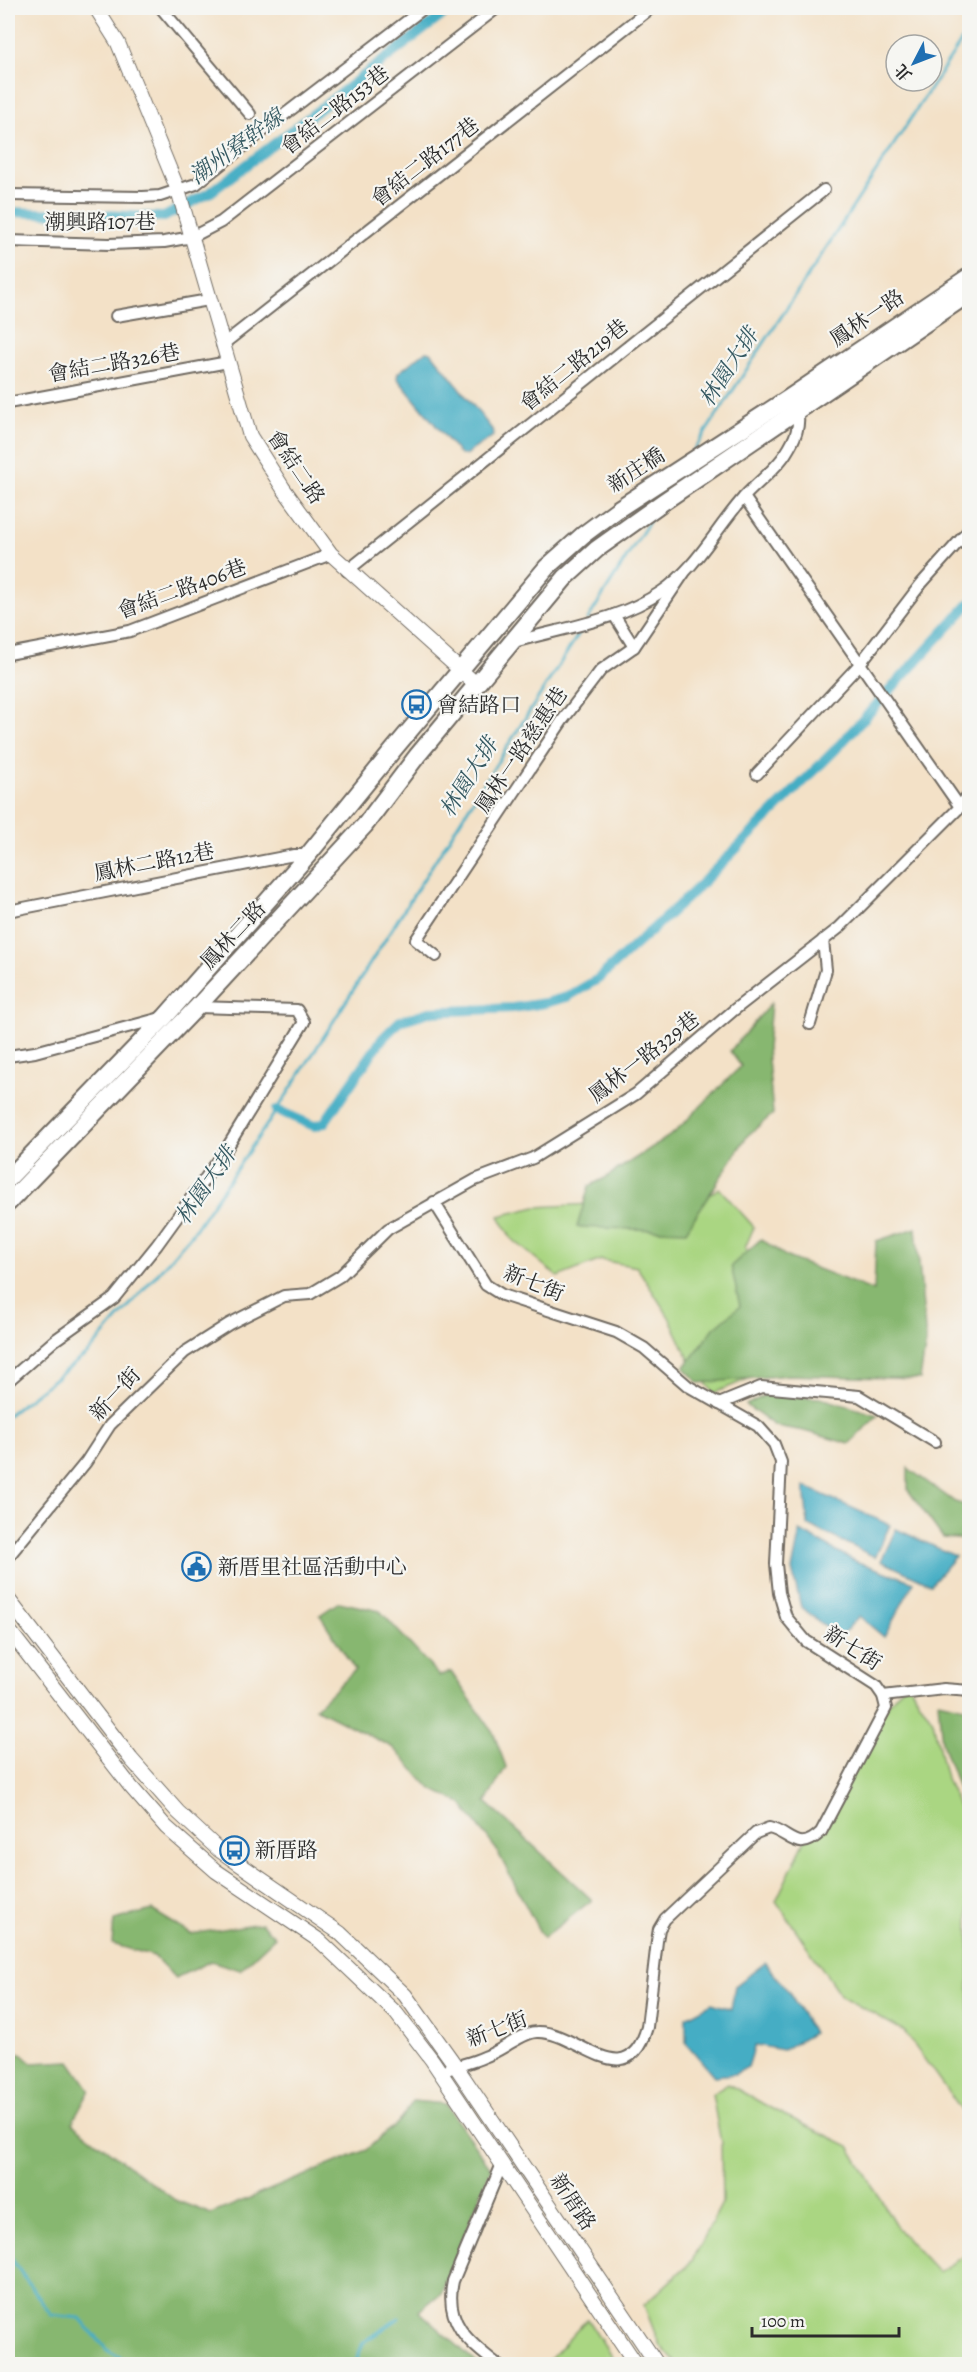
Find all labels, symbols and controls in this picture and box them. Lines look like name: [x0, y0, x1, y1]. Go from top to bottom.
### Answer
north arrow: [884, 33, 944, 93]
street label: 會結二路153巷: [275, 59, 395, 161]
text: 北: [890, 59, 917, 86]
water label: 潮州寮幹線: [183, 101, 292, 191]
street label: 會結二路177巷: [365, 111, 485, 213]
street label: 潮興路107巷: [44, 208, 156, 236]
street label: 鳳林一路: [824, 283, 910, 353]
street label: 會結二路219巷: [514, 313, 634, 417]
water label: 林園大排: [692, 320, 767, 413]
street label: 會結二路326巷: [46, 338, 182, 388]
street label: 會結二路: [261, 424, 331, 510]
street label: 新庄橋: [602, 441, 670, 499]
street label: 會結二路406巷: [114, 553, 250, 625]
street label: 鳳林一路慈惠巷: [468, 681, 574, 819]
bus stop icon: 會結路口: [400, 689, 432, 721]
place label: 會結路口: [437, 691, 521, 719]
water label: 林園大排: [433, 730, 506, 823]
street label: 鳳林二路12巷: [91, 837, 217, 887]
street label: 鳳林二路: [194, 895, 272, 975]
street label: 鳳林一路329巷: [583, 1005, 705, 1109]
water label: 林園大排: [168, 1138, 245, 1230]
street label: 新七街: [500, 1258, 568, 1308]
street label: 新一街: [83, 1361, 147, 1427]
public building icon: 新厝里社區活動中心: [181, 1551, 213, 1583]
place label: 新厝里社區活動中心: [218, 1553, 407, 1581]
street label: 新七街: [819, 1619, 887, 1677]
bus stop icon: 新厝路: [218, 1834, 250, 1866]
place label: 新厝路: [255, 1836, 318, 1864]
street label: 新七街: [463, 2005, 531, 2053]
street label: 新厝路: [544, 2168, 602, 2236]
scale bar: [752, 2300, 899, 2338]
text: 100 m: [761, 2309, 805, 2333]

